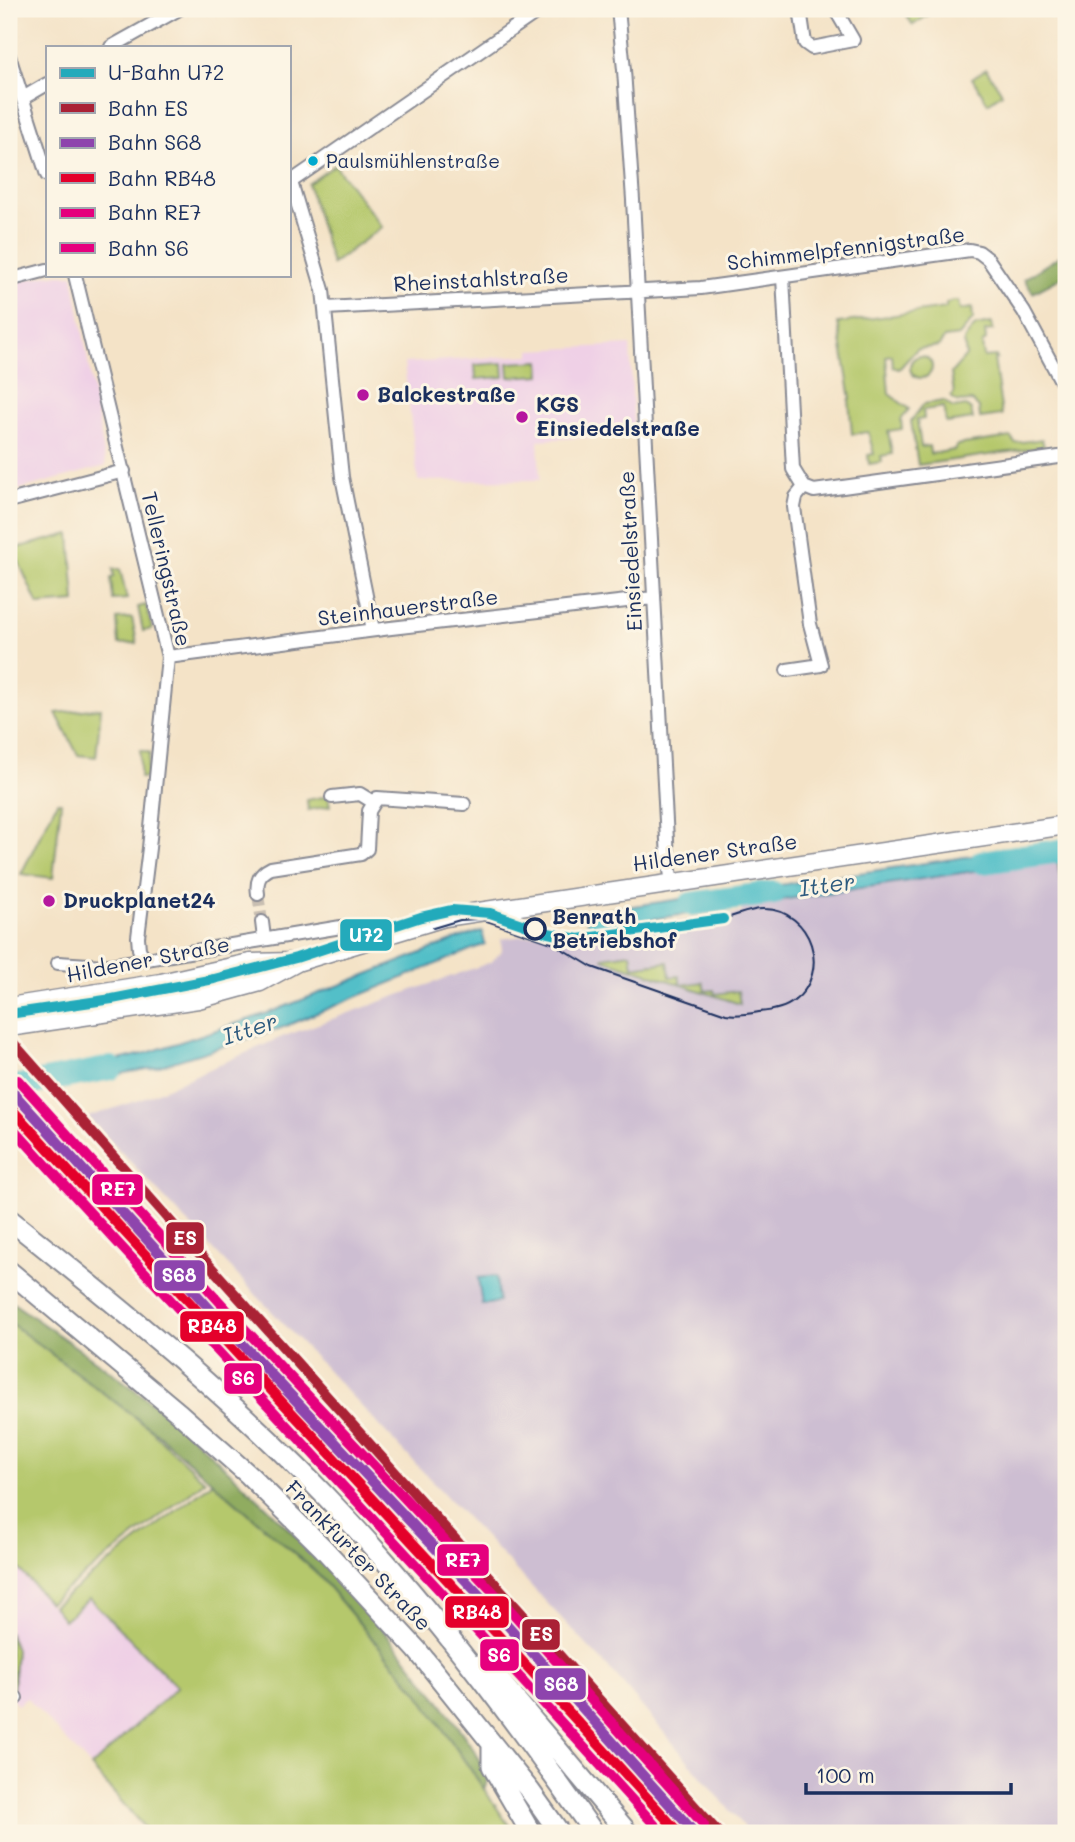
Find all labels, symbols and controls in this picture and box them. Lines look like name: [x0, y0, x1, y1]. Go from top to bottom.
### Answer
legend: [46, 46, 290, 276]
text: U-Bahn U72: [108, 58, 225, 85]
text: Bahn ES: [108, 94, 188, 121]
text: Bahn S68: [108, 128, 202, 155]
place label: Paulsmühlenstraße: [326, 148, 500, 173]
marker: Paulsmühlenstraße: [306, 154, 320, 168]
text: Bahn RB48: [108, 164, 216, 191]
text: Bahn RE7: [108, 198, 202, 225]
street label: Schimmelpfennigstraße: [725, 220, 966, 276]
text: Bahn S6: [108, 234, 189, 261]
street label: Rheinstahlstraße: [393, 260, 569, 297]
place label: Balckestraße: [377, 380, 516, 407]
marker: Balckestraße: [355, 387, 371, 403]
place label: KGS Einsiedelstraße: [536, 390, 700, 441]
marker: KGS Einsiedelstraße: [514, 409, 530, 425]
street label: Einsiedelstraße: [612, 470, 647, 632]
street label: Telleringstraße: [136, 488, 198, 649]
street label: Steinhauerstraße: [316, 582, 500, 631]
street label: Hildener Straße: [631, 827, 799, 876]
water label: Itter: [797, 865, 857, 903]
place label: Druckplanet24: [63, 886, 216, 913]
marker: Druckplanet24: [41, 893, 57, 909]
place label: Benrath Betriebshof: [552, 902, 677, 953]
line badge: U72: [339, 918, 393, 952]
marker: Benrath Betriebshof: [524, 918, 546, 940]
text: U72: [349, 922, 383, 947]
street label: Hildener Straße: [64, 929, 232, 988]
water label: Itter: [218, 1005, 281, 1051]
line badge: RE7: [91, 1173, 144, 1206]
text: RE7: [100, 1176, 136, 1201]
line badge: ES: [165, 1221, 205, 1255]
text: ES: [173, 1225, 197, 1250]
line badge: S68: [153, 1259, 206, 1292]
text: S68: [161, 1262, 197, 1287]
line badge: RB48: [179, 1310, 245, 1343]
text: RB48: [187, 1313, 237, 1338]
line badge: S6: [223, 1362, 263, 1395]
text: S6: [231, 1365, 255, 1390]
street label: Frankfurter Straße: [280, 1474, 438, 1636]
line badge: RE7: [436, 1543, 490, 1577]
text: RE7: [445, 1547, 481, 1572]
line badge: RB48: [444, 1595, 510, 1629]
text: RB48: [452, 1599, 502, 1624]
line badge: ES: [521, 1618, 561, 1651]
text: ES: [529, 1621, 553, 1646]
line badge: S6: [479, 1638, 520, 1672]
text: S6: [487, 1642, 511, 1667]
line badge: S68: [534, 1667, 587, 1701]
text: S68: [543, 1671, 579, 1696]
scale bar: [806, 1751, 1010, 1795]
text: 100 m: [816, 1761, 875, 1788]

